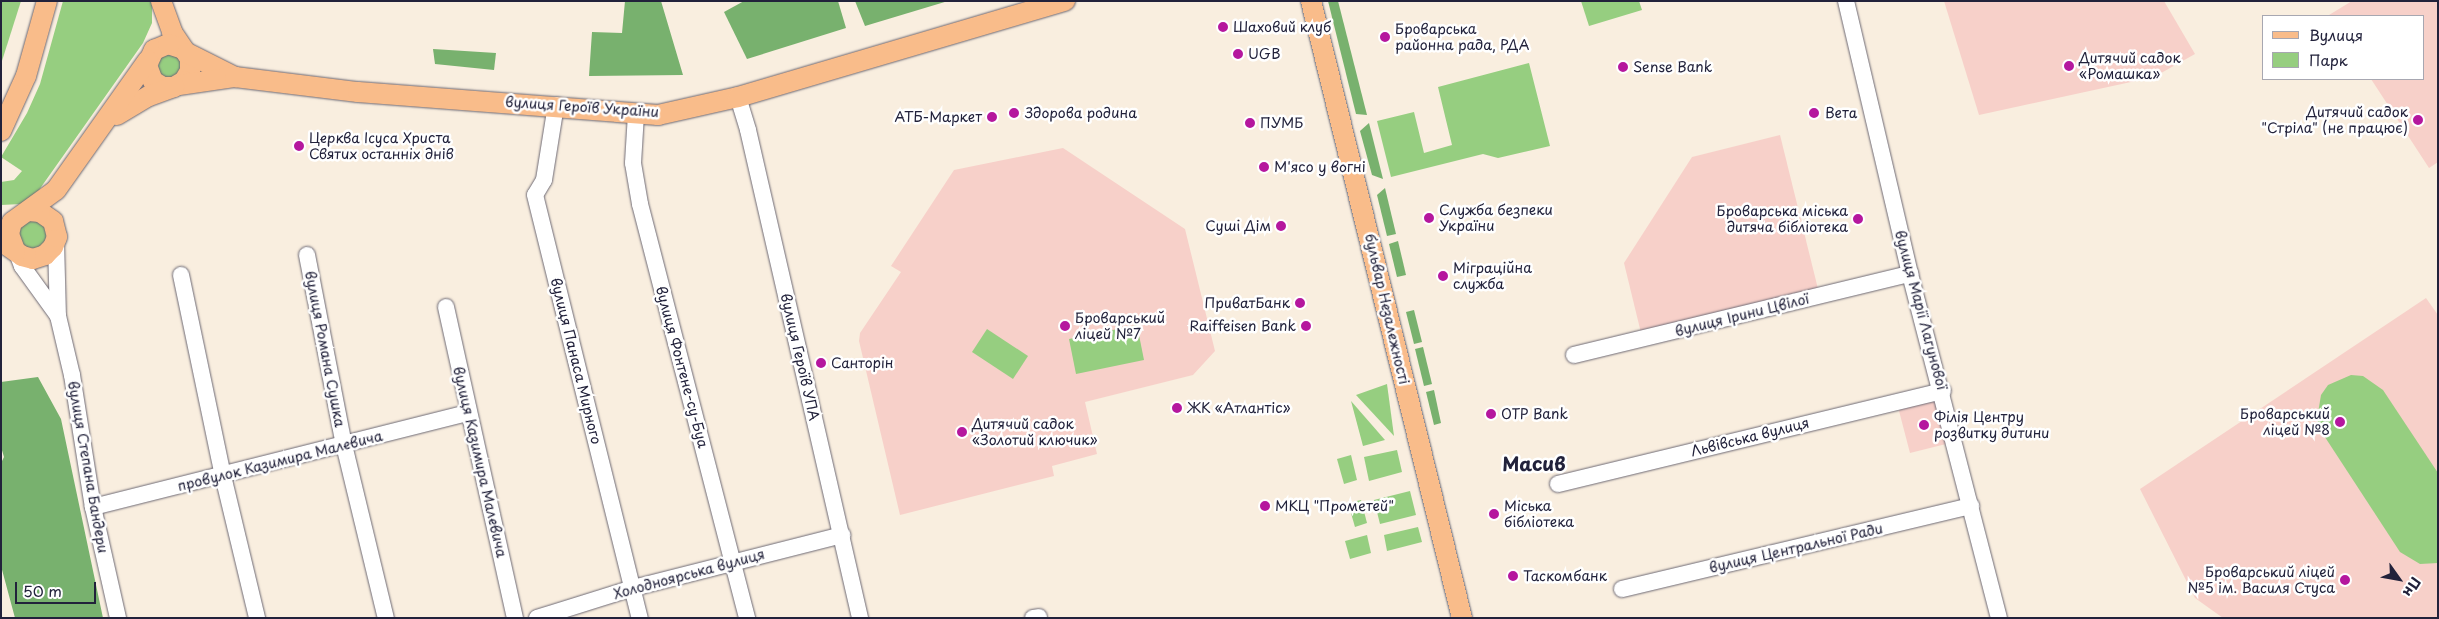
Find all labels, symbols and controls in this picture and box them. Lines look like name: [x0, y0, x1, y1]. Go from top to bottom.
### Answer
legend: [2262, 15, 2424, 80]
place label: Шаховий клуб: [1233, 19, 1333, 35]
marker: Шаховий клуб: [1217, 21, 1229, 33]
place label: Броварська районна рада, РДА: [1395, 21, 1530, 54]
text: Вулиця: [2309, 23, 2363, 46]
marker: Броварська районна рада, РДА: [1379, 31, 1391, 43]
place label: UGB: [1248, 46, 1280, 62]
marker: UGB: [1232, 48, 1244, 60]
text: Парк: [2309, 48, 2348, 71]
place label: Дитячий садок «Ромашка»: [2079, 50, 2181, 82]
place label: Sense Bank: [1633, 59, 1712, 75]
marker: Дитячий садок «Ромашка»: [2063, 60, 2075, 72]
marker: Sense Bank: [1617, 61, 1629, 73]
street label: вулиця Героїв України: [504, 93, 660, 121]
place label: Дитячий садок "Стріла" (не працює): [2261, 104, 2408, 136]
place label: Здорова родина: [1025, 105, 1137, 121]
place label: Вета: [1825, 105, 1857, 121]
marker: Здорова родина: [1007, 106, 1021, 120]
marker: Вета: [1807, 106, 1821, 120]
place label: АТБ-Маркет: [895, 109, 982, 125]
marker: АТБ-Маркет: [986, 111, 998, 123]
marker: Дитячий садок "Стріла" (не працює): [2412, 114, 2424, 126]
place label: ПУМБ: [1260, 115, 1303, 131]
marker: ПУМБ: [1244, 117, 1256, 129]
place label: Церква Ісуса Христа Святих останніх днів: [309, 130, 454, 162]
marker: Церква Ісуса Христа Святих останніх днів: [293, 140, 305, 152]
place label: М'ясо у вогні: [1274, 159, 1366, 175]
marker: М'ясо у вогні: [1258, 161, 1270, 173]
place label: Служба безпеки України: [1439, 202, 1553, 234]
place label: Броварська міська дитяча бібліотека: [1716, 203, 1848, 236]
marker: Служба безпеки України: [1423, 212, 1435, 224]
marker: Броварська міська дитяча бібліотека: [1852, 213, 1864, 225]
place label: Суші Дім: [1205, 218, 1271, 234]
marker: Суші Дім: [1275, 220, 1287, 232]
street label: вулиця Марії Лагунової: [1891, 228, 1951, 392]
street label: бульвар Незалежності: [1361, 232, 1413, 386]
place label: Міграційна служба: [1453, 260, 1532, 292]
street label: вулиця Романа Сушка: [301, 269, 349, 429]
marker: Міграційна служба: [1437, 270, 1449, 282]
street label: вулиця Панаса Мирного: [547, 276, 605, 446]
street label: вулиця Фонтене-су-Буа: [652, 284, 712, 450]
street label: вулиця Ірини Цвілої: [1673, 290, 1811, 340]
street label: вулиця Героїв УПА: [777, 292, 823, 422]
place label: ПриватБанк: [1204, 295, 1290, 311]
marker: ПриватБанк: [1294, 297, 1306, 309]
place label: Броварський ліцей №7: [1075, 310, 1165, 342]
place label: Raiffeisen Bank: [1189, 318, 1296, 334]
marker: Броварський ліцей №7: [1059, 320, 1071, 332]
marker: Raiffeisen Bank: [1300, 320, 1312, 332]
place label: Санторін: [831, 355, 894, 371]
marker: Санторін: [815, 357, 827, 369]
street label: вулиця Казимира Малевича: [450, 364, 510, 560]
street label: вулиця Степана Бандери: [65, 379, 111, 555]
place label: ЖК «Атлантіс»: [1187, 400, 1291, 416]
marker: ЖК «Атлантіс»: [1171, 402, 1183, 414]
place label: OTP Bank: [1501, 406, 1570, 422]
place label: Броварський ліцей №8: [2240, 406, 2330, 438]
marker: OTP Bank: [1485, 408, 1497, 420]
place label: Філія Центру розвитку дитини: [1934, 409, 2050, 442]
street label: Львівська вулиця: [1689, 414, 1811, 460]
place label: Дитячий садок «Золотий ключик»: [972, 416, 1099, 448]
marker: Броварський ліцей №8: [2334, 416, 2346, 428]
marker: Філія Центру розвитку дитини: [1918, 419, 1930, 431]
marker: Дитячий садок «Золотий ключик»: [956, 426, 968, 438]
street label: провулок Казимира Малевича: [175, 427, 385, 495]
district label: Масив: [1502, 453, 1566, 475]
place label: МКЦ "Прометей": [1275, 498, 1394, 514]
place label: Міська бібліотека: [1504, 498, 1574, 530]
marker: МКЦ "Прометей": [1259, 500, 1271, 512]
marker: Міська бібліотека: [1488, 508, 1500, 520]
street label: вулиця Центральної Ради: [1707, 520, 1885, 576]
street label: Холодноярська вулиця: [611, 546, 767, 602]
north arrow: [2374, 554, 2424, 604]
place label: Броварський ліцей №5 ім. Василя Стуса: [2187, 564, 2335, 596]
place label: Таскомбанк: [1523, 568, 1607, 584]
marker: Таскомбанк: [1507, 570, 1519, 582]
scale bar: [18, 572, 99, 604]
text: Пн: [2398, 573, 2426, 601]
marker: Броварський ліцей №5 ім. Василя Стуса: [2339, 574, 2351, 586]
text: 50 m: [23, 579, 62, 602]

